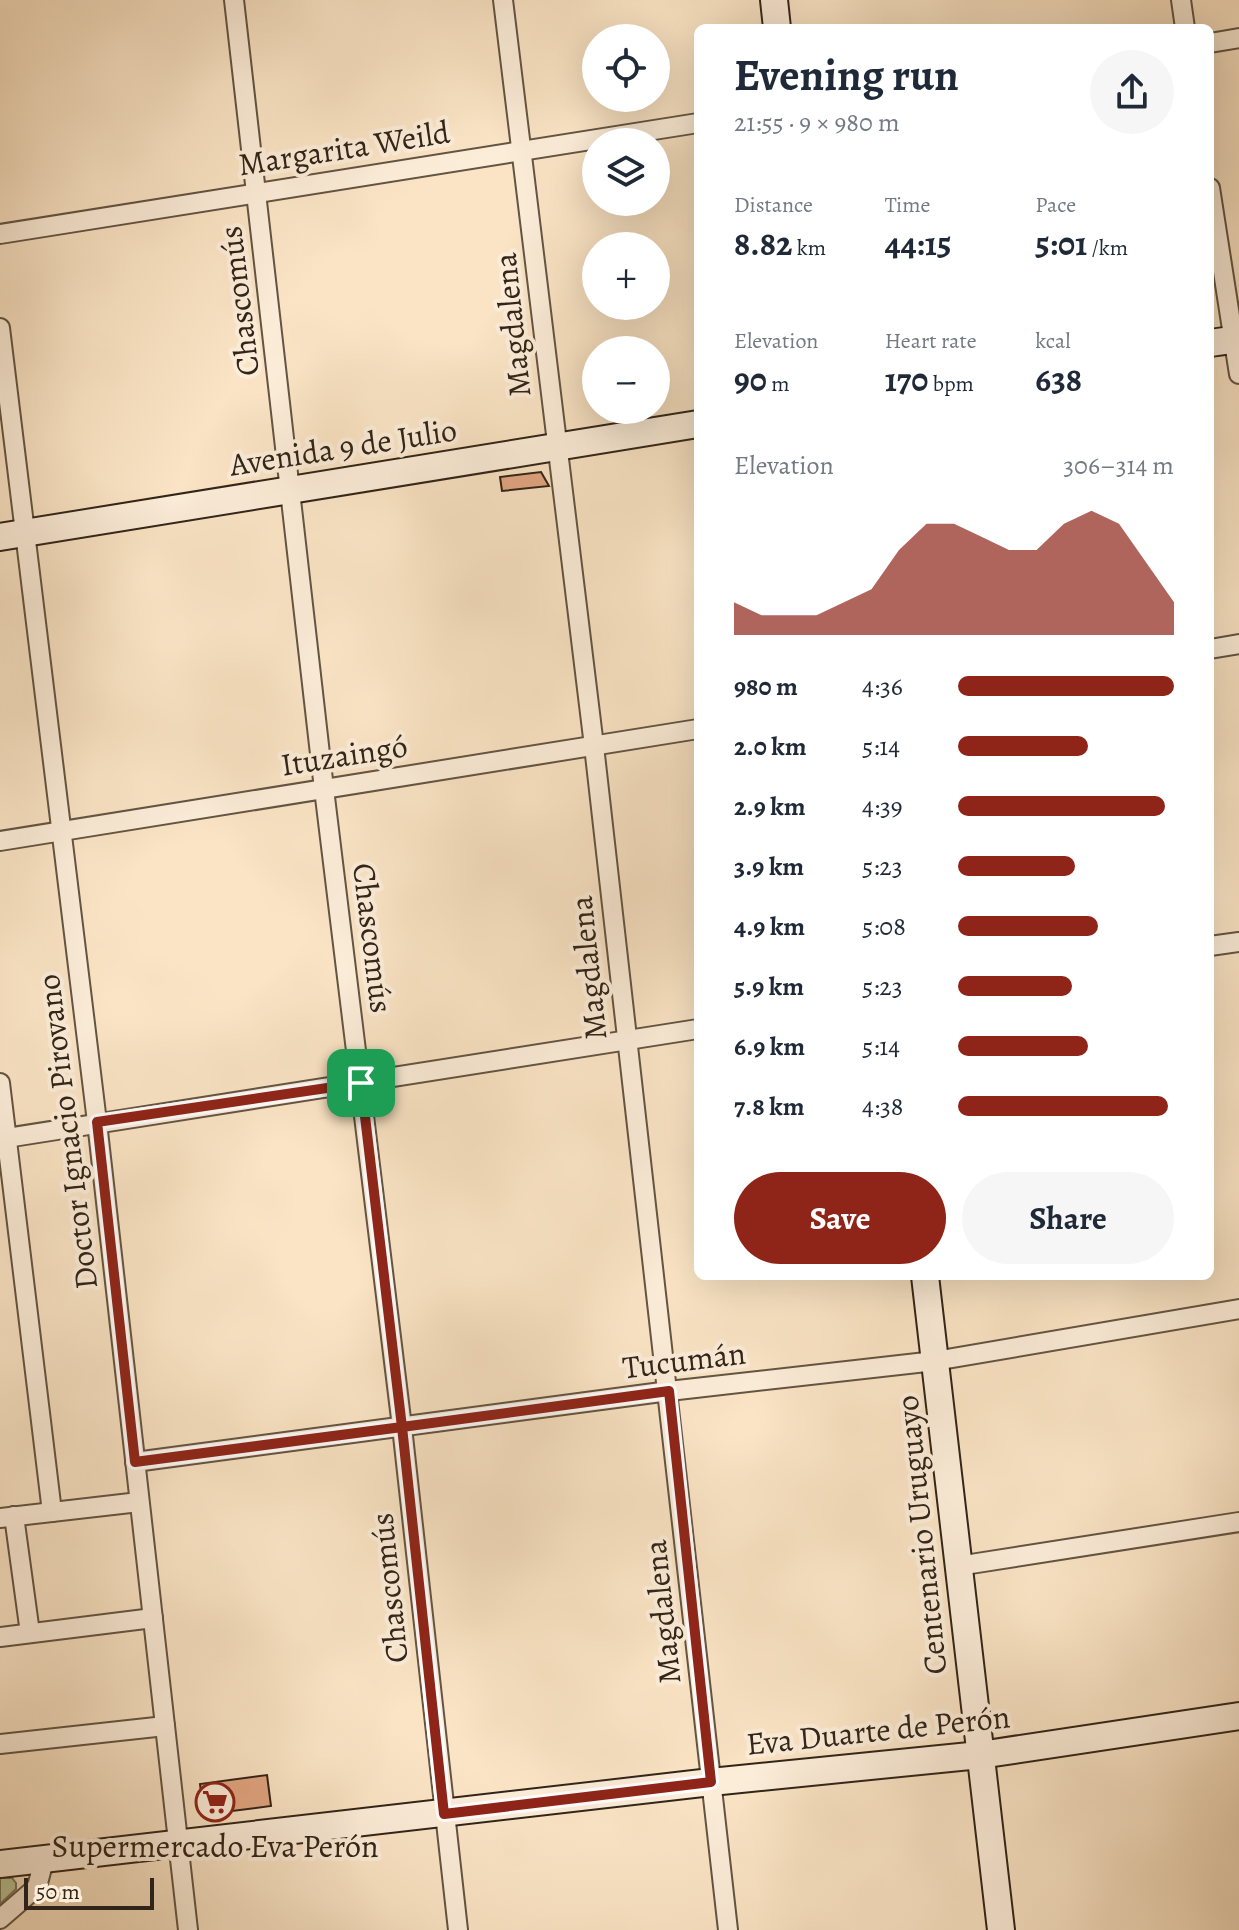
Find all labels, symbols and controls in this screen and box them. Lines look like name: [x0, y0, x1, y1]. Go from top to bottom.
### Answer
map controls: [582, 24, 670, 424]
button: locate: [582, 24, 670, 112]
text: Evening run: [734, 45, 959, 105]
button: share: [1090, 50, 1174, 134]
text: 21:55 · 9 × 980 m: [734, 105, 900, 140]
street label: Margarita Weild: [235, 109, 454, 186]
button: layers: [582, 128, 670, 216]
text: Distance: [734, 190, 813, 220]
text: Time: [885, 190, 930, 220]
text: Pace: [1035, 190, 1076, 220]
text: 8.82: [734, 220, 792, 267]
text: 44:15: [885, 220, 951, 267]
text: 5:01: [1035, 220, 1087, 267]
street label: Chascomús: [208, 224, 270, 378]
button: +: [582, 232, 670, 320]
text: km: [792, 233, 826, 263]
text: /km: [1087, 233, 1128, 263]
street label: Magdalena: [483, 251, 541, 399]
text: Elevation: [734, 326, 818, 356]
text: Heart rate: [885, 326, 977, 356]
text: kcal: [1035, 326, 1071, 356]
button: −: [582, 336, 670, 424]
text: 90: [734, 356, 767, 403]
text: 170: [885, 356, 928, 403]
text: 638: [1035, 356, 1082, 403]
text: m: [767, 369, 790, 399]
text: bpm: [928, 369, 974, 399]
street label: Avenida 9 de Julio: [225, 407, 460, 487]
text: Elevation: [734, 448, 834, 483]
text: 306–314 m: [1063, 448, 1174, 483]
text: 980 m: [734, 669, 798, 704]
text: 4:36: [862, 669, 903, 704]
street label: Ituzaingó: [278, 723, 410, 787]
text: 2.0 km: [734, 729, 807, 764]
text: 5:14: [862, 729, 900, 764]
text: 2.9 km: [734, 789, 806, 824]
text: 4:39: [862, 789, 903, 824]
text: 3.9 km: [734, 849, 804, 884]
text: 5:23: [862, 849, 903, 884]
street label: Chascomús: [342, 861, 404, 1015]
street label: Magdalena: [559, 894, 617, 1042]
text: 4.9 km: [734, 909, 805, 944]
text: 5:08: [862, 909, 906, 944]
text: 5.9 km: [734, 969, 804, 1004]
text: 5:23: [862, 969, 903, 1004]
street label: Doctor Ignacio Pirovano: [26, 972, 108, 1292]
text: 6.9 km: [734, 1029, 805, 1064]
text: 5:14: [862, 1029, 900, 1064]
pin: [327, 1049, 395, 1117]
icon: arrive: [339, 1061, 383, 1105]
text: 7.8 km: [734, 1089, 805, 1124]
text: 4:38: [862, 1089, 903, 1124]
button: Save: [734, 1172, 946, 1264]
button: Share: [962, 1172, 1174, 1264]
street label: Tucumán: [620, 1331, 748, 1389]
street label: Centenario Uruguayo: [884, 1393, 958, 1677]
street label: Chascomús: [359, 1511, 419, 1665]
street label: Magdalena: [633, 1538, 691, 1686]
street label: Eva Duarte de Perón: [744, 1694, 1012, 1766]
supermarket icon: Supermercado Eva Perón: [194, 1781, 236, 1823]
place label: Supermercado Eva Perón: [51, 1824, 379, 1868]
scale bar: [24, 1874, 154, 1910]
text: 50 m: [36, 1877, 80, 1907]

